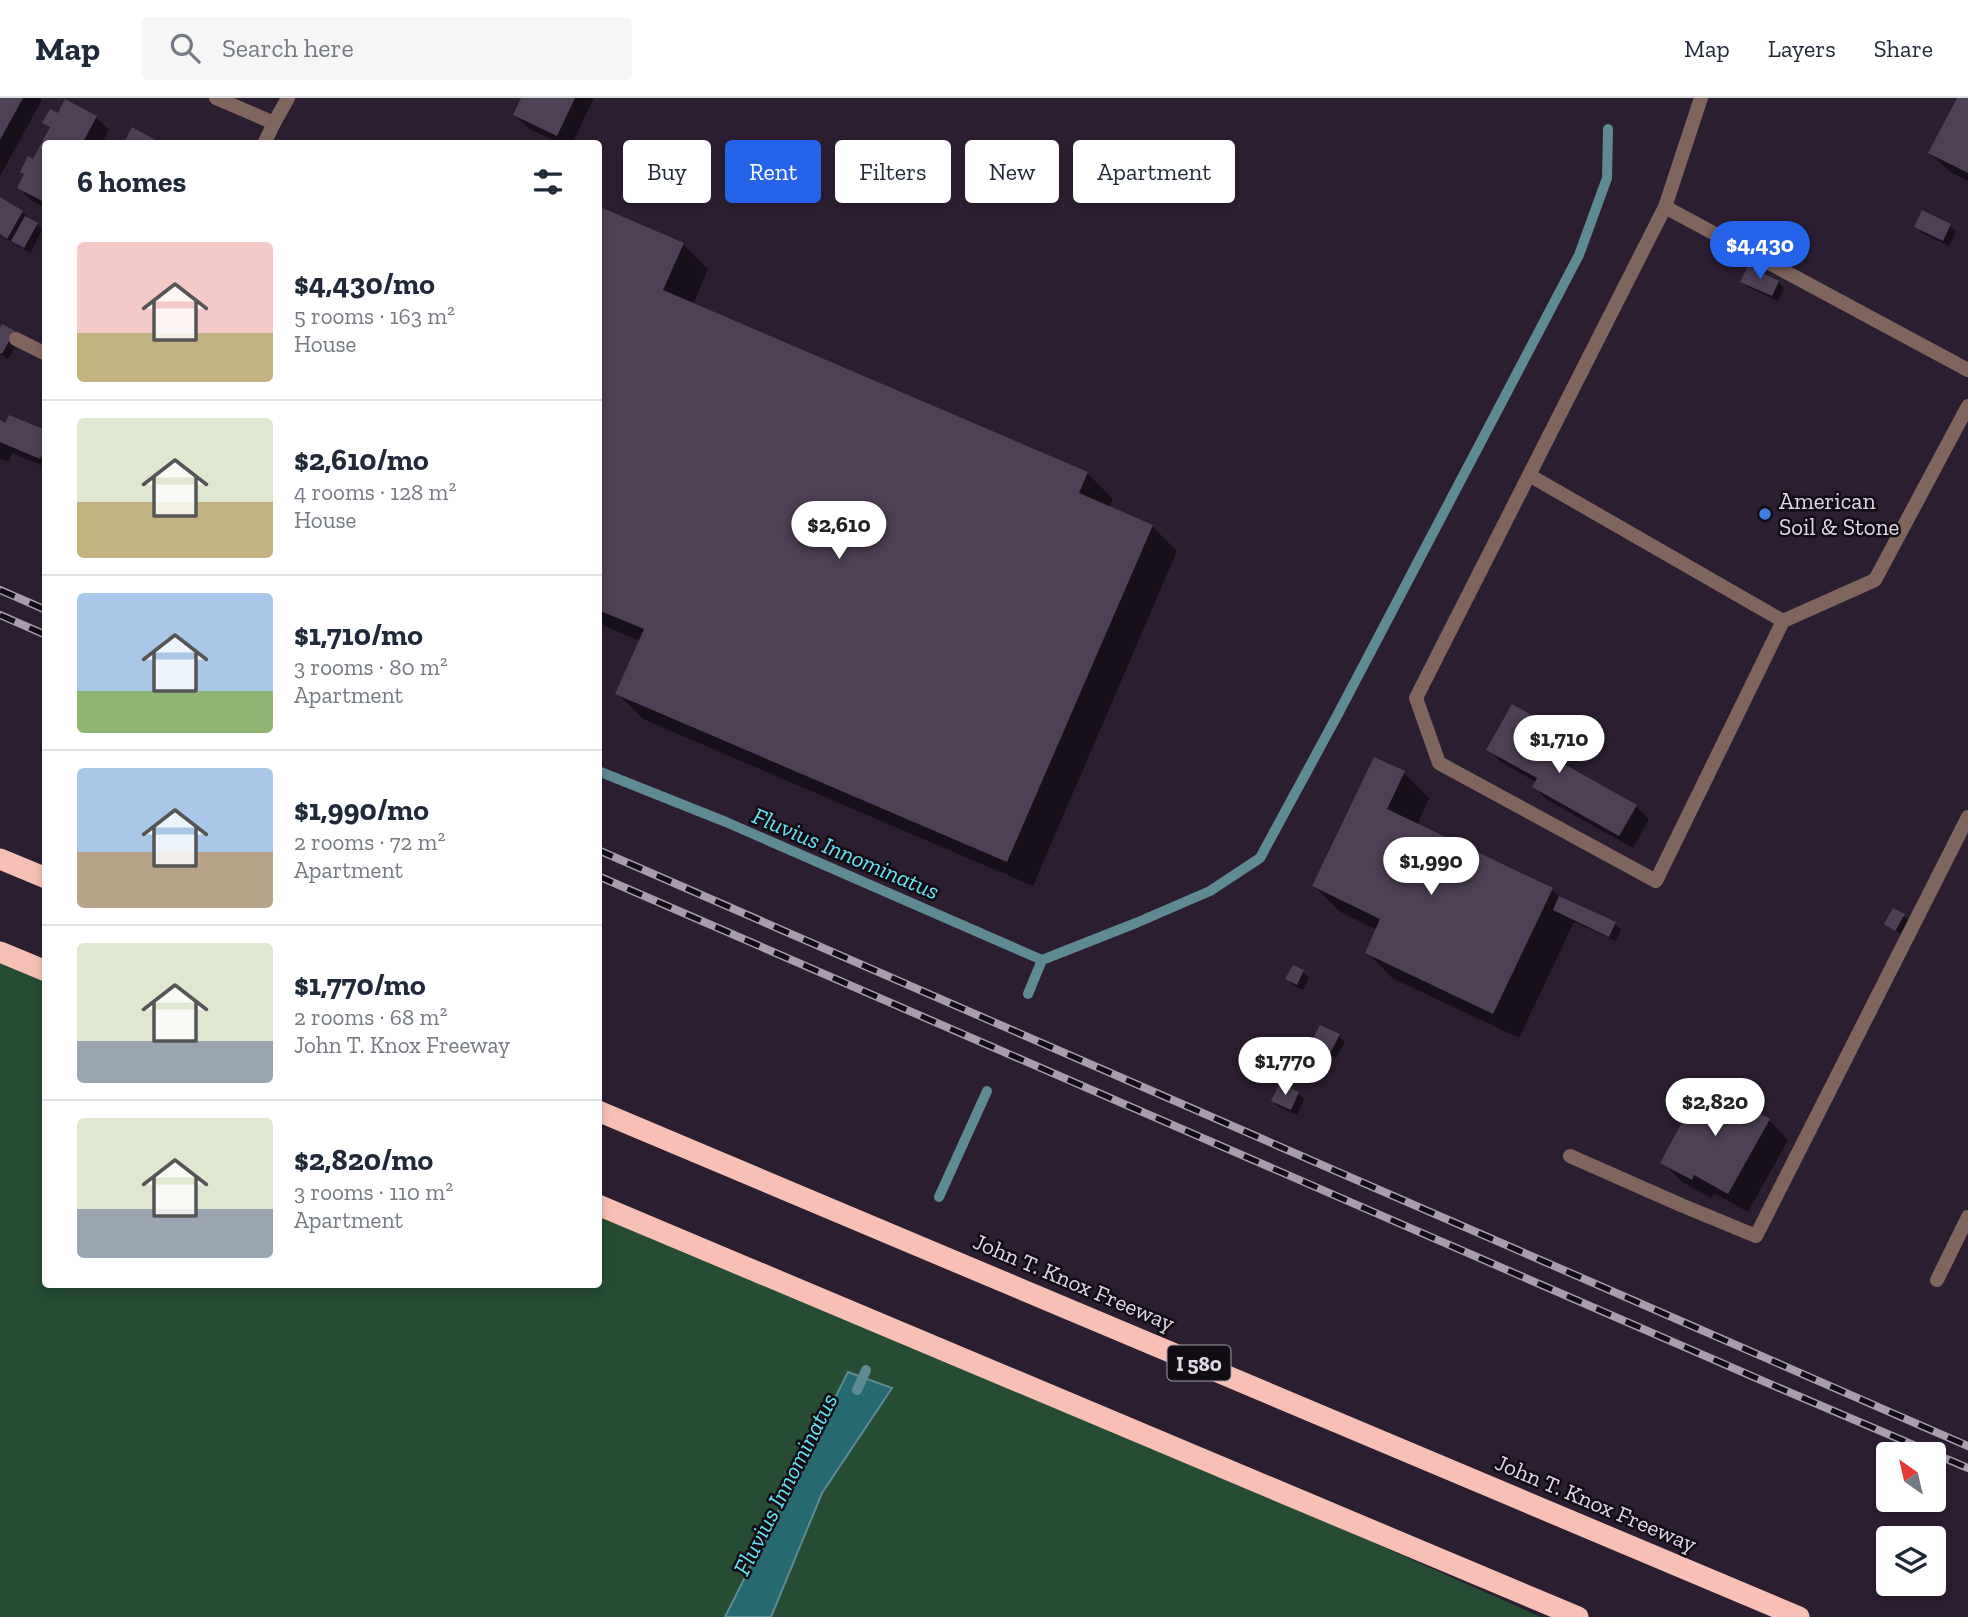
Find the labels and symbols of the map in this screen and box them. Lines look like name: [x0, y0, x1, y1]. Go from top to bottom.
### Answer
pin: $4,430: [1703, 222, 1817, 281]
place label: American Soil & Stone: [1779, 487, 1899, 541]
pin: $2,610: [782, 502, 896, 561]
marker: American Soil & Stone: [1757, 506, 1773, 522]
pin: $1,710: [1502, 716, 1616, 775]
water label: Fluvius Innominatus: [748, 801, 944, 905]
pin: $1,990: [1374, 838, 1488, 897]
pin: $1,770: [1228, 1038, 1342, 1097]
pin: $2,820: [1658, 1079, 1772, 1138]
street label: John T. Knox Freeway: [969, 1227, 1179, 1337]
road number: I 580: [1168, 1346, 1230, 1380]
water label: Fluvius Innominatus: [727, 1388, 843, 1580]
north arrow: [1876, 1442, 1946, 1512]
street label: John T. Knox Freeway: [1491, 1448, 1701, 1558]

